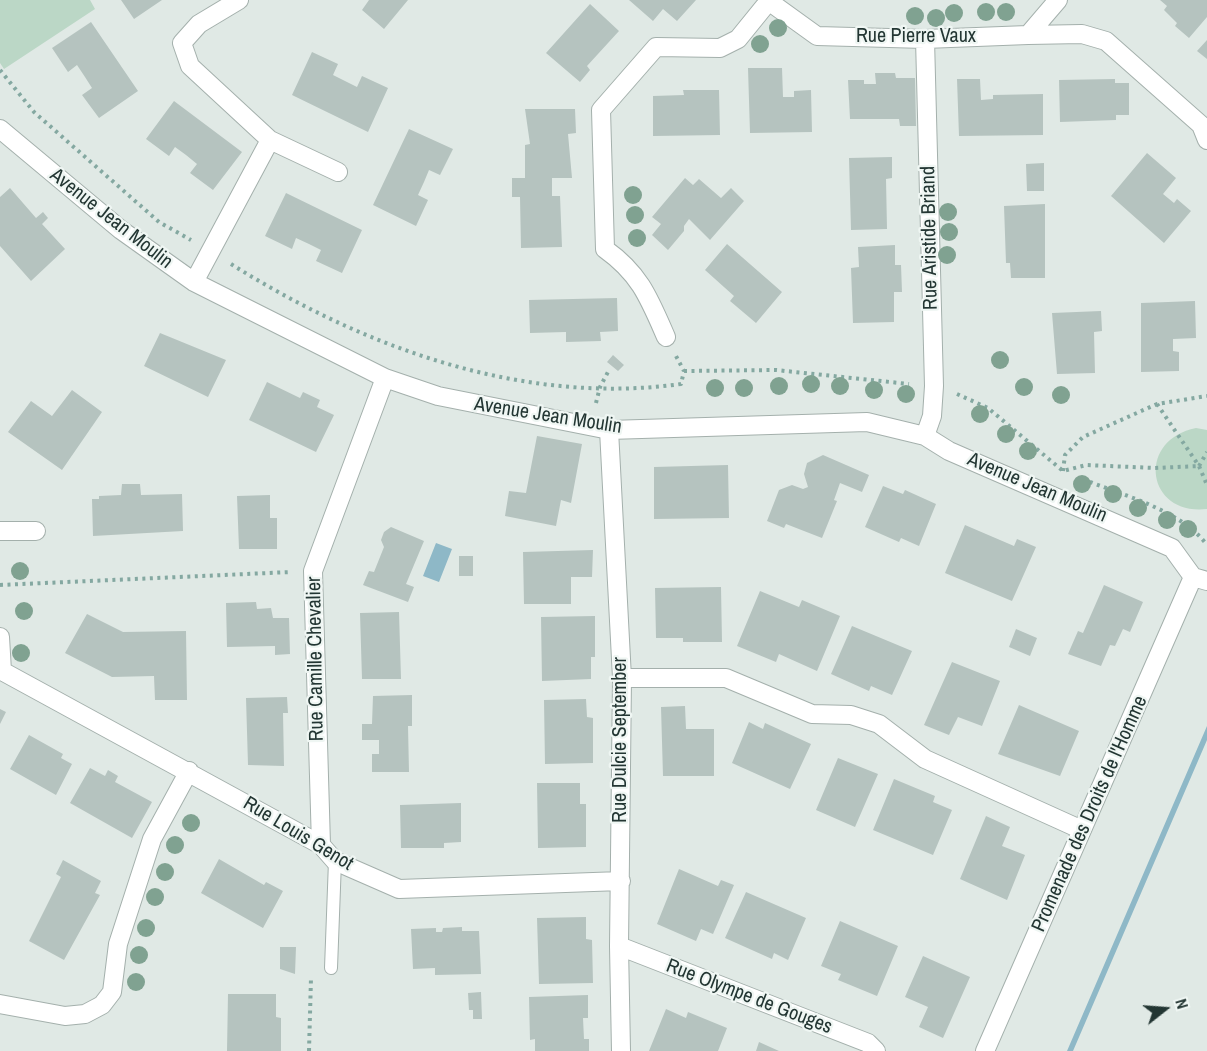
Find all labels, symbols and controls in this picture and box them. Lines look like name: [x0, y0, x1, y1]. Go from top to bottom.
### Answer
street label: Rue Pierre Vaux: [856, 25, 976, 49]
street label: Avenue Jean Moulin: [45, 164, 177, 274]
street label: Rue Aristide Briand: [917, 166, 943, 310]
street label: Avenue Jean Moulin: [472, 392, 624, 440]
street label: Avenue Jean Moulin: [964, 448, 1110, 528]
street label: Rue Camille Chevalier: [303, 576, 329, 742]
street label: Rue Dulcie September: [609, 657, 633, 823]
street label: Promenade des Droits de l'Homme: [1027, 692, 1153, 936]
street label: Rue Louis Genot: [239, 792, 357, 876]
street label: Rue Olympe de Gouges: [663, 954, 835, 1040]
north arrow: [1135, 979, 1195, 1039]
text: N: [1170, 996, 1194, 1011]

